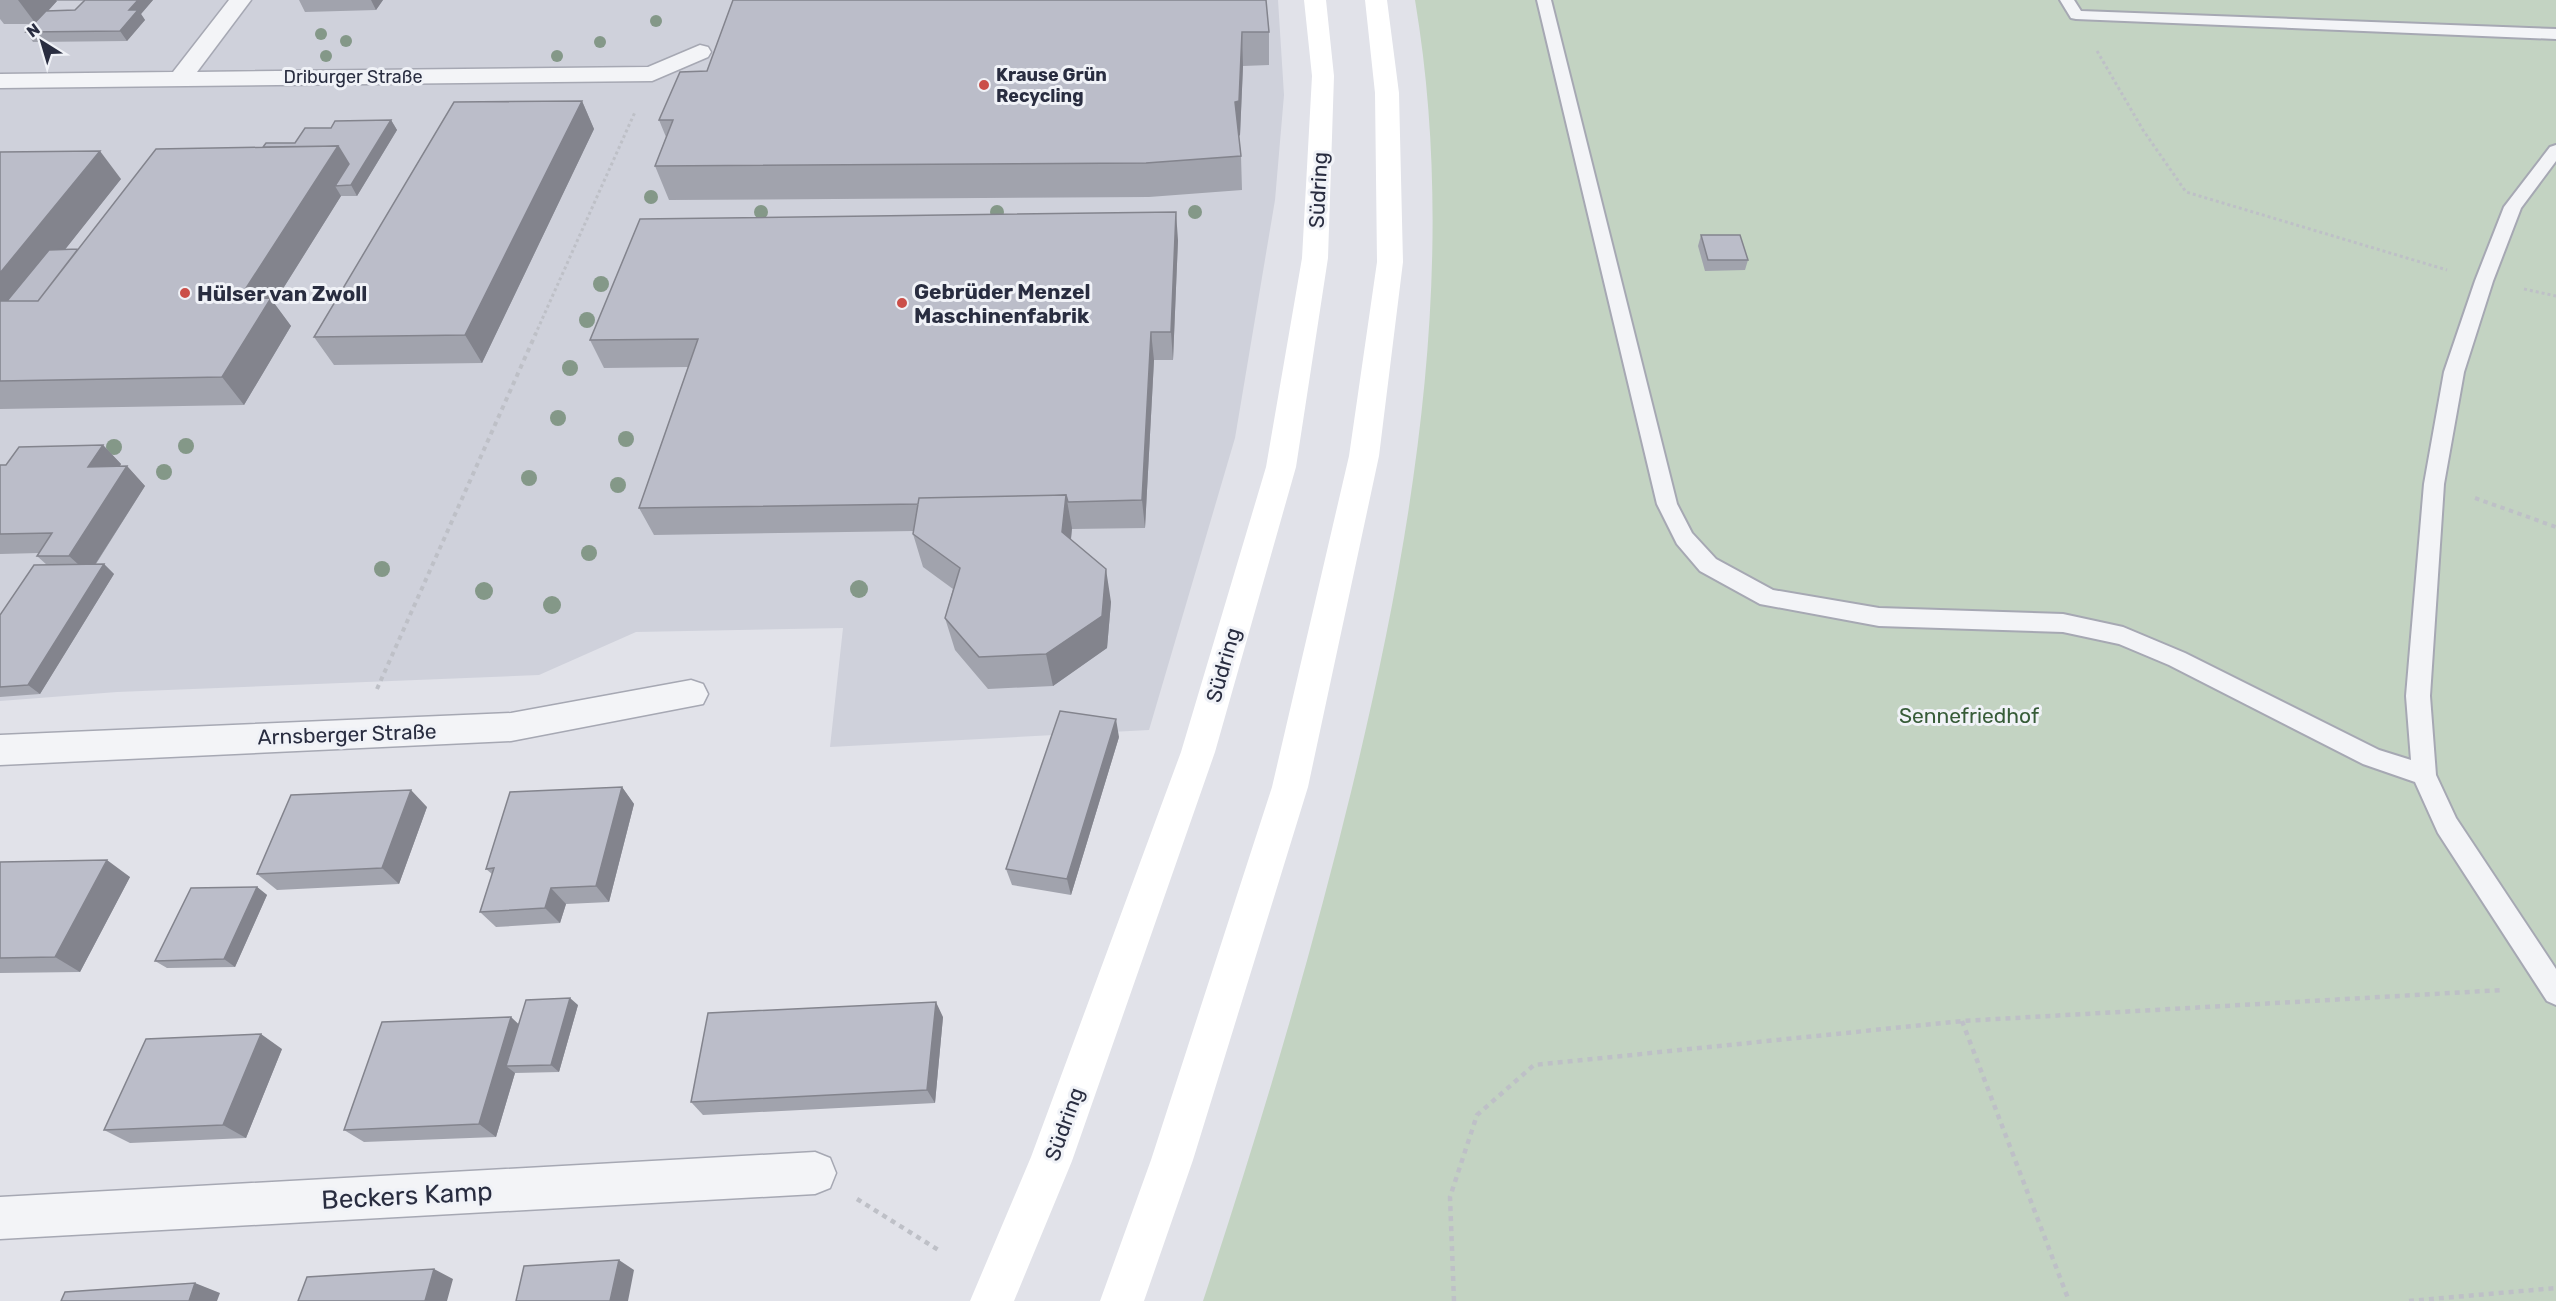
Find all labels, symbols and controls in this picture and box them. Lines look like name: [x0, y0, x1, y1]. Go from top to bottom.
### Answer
north arrow: [12, 12, 72, 72]
text: N: [23, 19, 44, 41]
place label: Krause Grün Recycling: [996, 64, 1107, 107]
street label: Driburger Straße: [283, 66, 423, 88]
marker: Krause Grün Recycling: [977, 78, 991, 92]
street label: Südring: [1304, 151, 1332, 229]
place label: Gebrüder Menzel Maschinenfabrik: [914, 279, 1091, 328]
place label: Hülser van Zwoll: [197, 281, 367, 306]
marker: Hülser van Zwoll: [178, 286, 192, 300]
marker: Gebrüder Menzel Maschinenfabrik: [895, 296, 909, 310]
street label: Südring: [1200, 625, 1246, 705]
park label: Sennefriedhof: [1899, 703, 2039, 728]
street label: Arnsberger Straße: [257, 718, 437, 750]
street label: Südring: [1039, 1084, 1089, 1164]
street label: Beckers Kamp: [321, 1176, 493, 1216]

